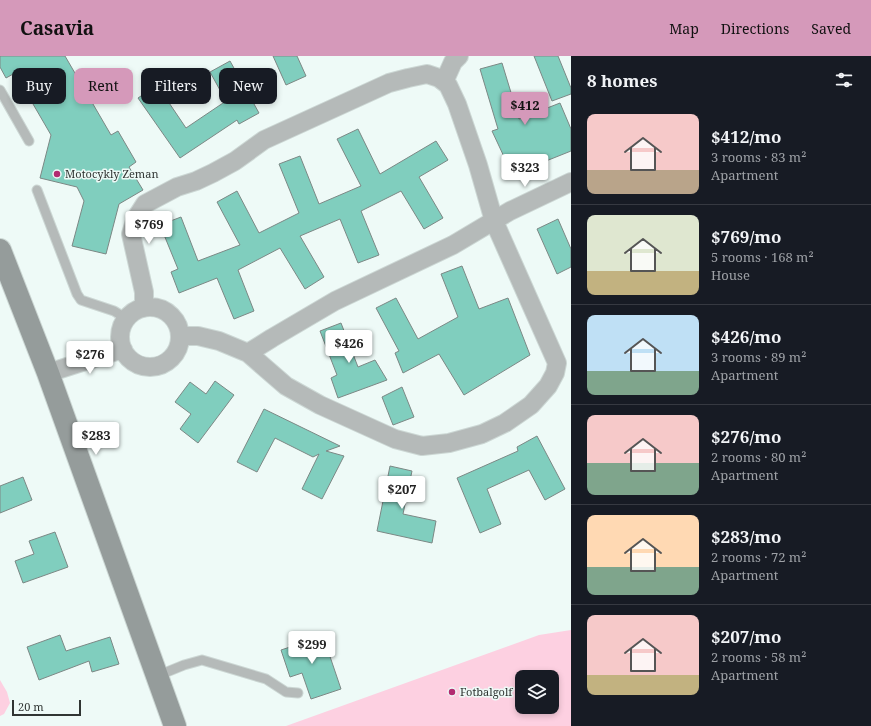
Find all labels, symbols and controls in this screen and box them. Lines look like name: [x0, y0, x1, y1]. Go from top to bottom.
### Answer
text: Casavia: [20, 15, 94, 41]
text: Map: [669, 19, 699, 38]
text: Directions: [721, 19, 789, 38]
text: Saved: [811, 19, 851, 38]
chip: Buy: [12, 68, 66, 104]
chip: Rent: [74, 68, 133, 104]
chip: Filters: [141, 68, 211, 104]
chip: New: [219, 68, 277, 104]
text: 8 homes: [587, 69, 657, 92]
icon: filters: [833, 69, 855, 91]
pin: $412: [501, 92, 549, 126]
text: $412: [510, 96, 540, 114]
text: $412/mo: [711, 125, 782, 148]
icon: home: [619, 130, 667, 178]
text: 3 rooms · 83 m²: [711, 148, 806, 166]
pin: $323: [501, 154, 549, 188]
text: $323: [510, 158, 540, 176]
place label: Motocykly Zeman: [65, 166, 159, 181]
text: Apartment: [711, 166, 778, 184]
marker: Motocykly Zeman: [52, 169, 62, 179]
pin: $769: [125, 211, 173, 245]
text: $769: [134, 215, 164, 233]
text: $769/mo: [711, 225, 782, 248]
icon: home: [619, 231, 667, 279]
text: 5 rooms · 168 m²: [711, 248, 814, 266]
text: House: [711, 266, 750, 284]
text: $426/mo: [711, 325, 782, 348]
pin: $426: [325, 330, 373, 364]
icon: home: [619, 331, 667, 379]
text: $426: [334, 334, 364, 352]
pin: $276: [66, 341, 114, 375]
text: $276: [75, 345, 105, 363]
text: 3 rooms · 89 m²: [711, 348, 806, 366]
text: Apartment: [711, 366, 778, 384]
pin: $283: [72, 422, 120, 456]
text: $276/mo: [711, 425, 782, 448]
text: $283: [81, 426, 111, 444]
icon: home: [619, 431, 667, 479]
text: 2 rooms · 80 m²: [711, 448, 806, 466]
text: Apartment: [711, 466, 778, 484]
pin: $207: [378, 476, 426, 510]
text: $207: [387, 480, 417, 498]
text: $283/mo: [711, 525, 782, 548]
icon: home: [619, 531, 667, 579]
text: 2 rooms · 72 m²: [711, 548, 806, 566]
text: Apartment: [711, 566, 778, 584]
text: $207/mo: [711, 625, 782, 648]
pin: $299: [288, 631, 336, 665]
icon: home: [619, 631, 667, 679]
text: $299: [297, 635, 327, 653]
text: 2 rooms · 58 m²: [711, 648, 806, 666]
text: Apartment: [711, 666, 778, 684]
map controls: [515, 670, 559, 714]
button: layers: [515, 670, 559, 714]
place label: Fotbalgolf: [460, 684, 513, 699]
marker: Fotbalgolf: [447, 687, 457, 697]
scale bar: [12, 698, 81, 717]
text: 20 m: [18, 699, 44, 714]

